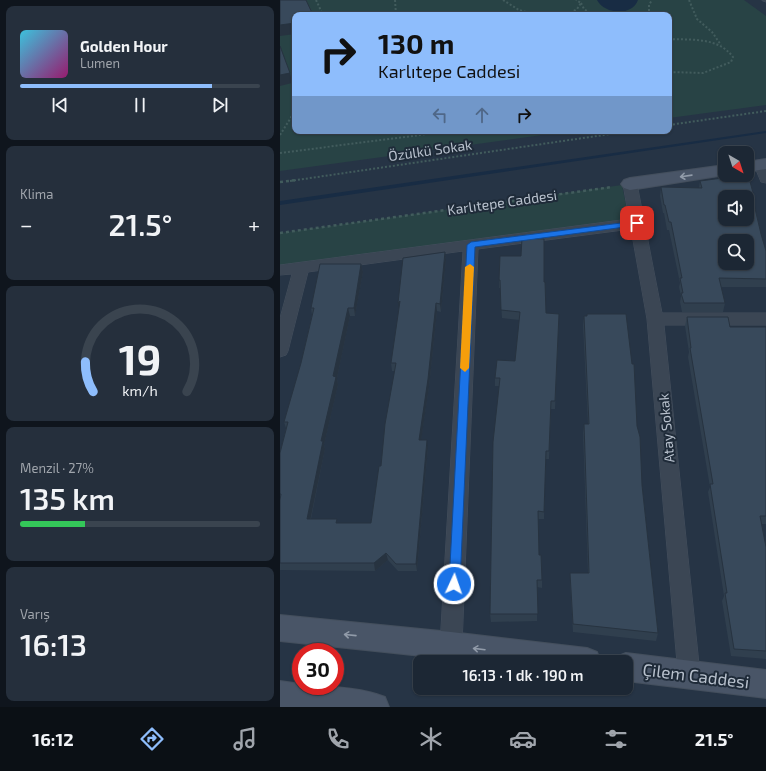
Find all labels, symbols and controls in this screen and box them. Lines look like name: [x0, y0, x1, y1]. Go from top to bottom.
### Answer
text: 130 m: [378, 26, 454, 60]
icon: right: [312, 28, 364, 80]
text: Golden Hour: [80, 37, 168, 55]
text: Lumen: [80, 55, 120, 71]
text: Karlıtepe Caddesi: [378, 60, 520, 82]
icon: previous: [49, 94, 71, 116]
icon: pause: [129, 94, 151, 116]
icon: next: [209, 94, 231, 116]
icon: left: [429, 104, 451, 126]
icon: ahead: [471, 104, 493, 126]
icon: right: [513, 104, 535, 126]
street label: Özülkü Sokak: [387, 136, 473, 164]
north arrow: [718, 146, 754, 182]
map controls: [718, 146, 754, 270]
one-way arrow: [680, 172, 693, 180]
text: Klima: [20, 186, 53, 202]
street label: Karlıtepe Caddesi: [446, 186, 558, 218]
button: sound: [718, 190, 754, 226]
text: 21.5°: [108, 206, 172, 242]
pin: [620, 206, 654, 240]
text: −: [20, 211, 33, 237]
text: +: [248, 211, 260, 237]
icon: arrive: [626, 212, 648, 234]
button: search: [718, 234, 754, 270]
text: 19: [119, 332, 161, 382]
text: km/h: [122, 381, 158, 398]
street label: Atay Sokak: [655, 393, 677, 463]
text: Menzil · 27%: [20, 460, 94, 476]
text: 135 km: [20, 480, 115, 516]
position arrow: [433, 563, 475, 605]
text: Varış: [20, 606, 50, 622]
text: 16:13: [20, 626, 87, 662]
one-way arrow: [344, 632, 357, 639]
speed limit sign: 30: [292, 643, 344, 695]
one-way arrow: [473, 645, 486, 653]
street label: Çilem Caddesi: [641, 659, 750, 693]
text: 16:13 · 1 dk · 190 m: [463, 666, 583, 684]
icon: directions: [138, 725, 166, 753]
icon: music: [231, 725, 259, 753]
icon: phone: [324, 725, 352, 753]
icon: climate: [417, 725, 445, 753]
icon: car: [509, 725, 537, 753]
icon: filters: [602, 725, 630, 753]
text: 16:12: [32, 728, 74, 750]
text: 21.5°: [695, 728, 734, 750]

